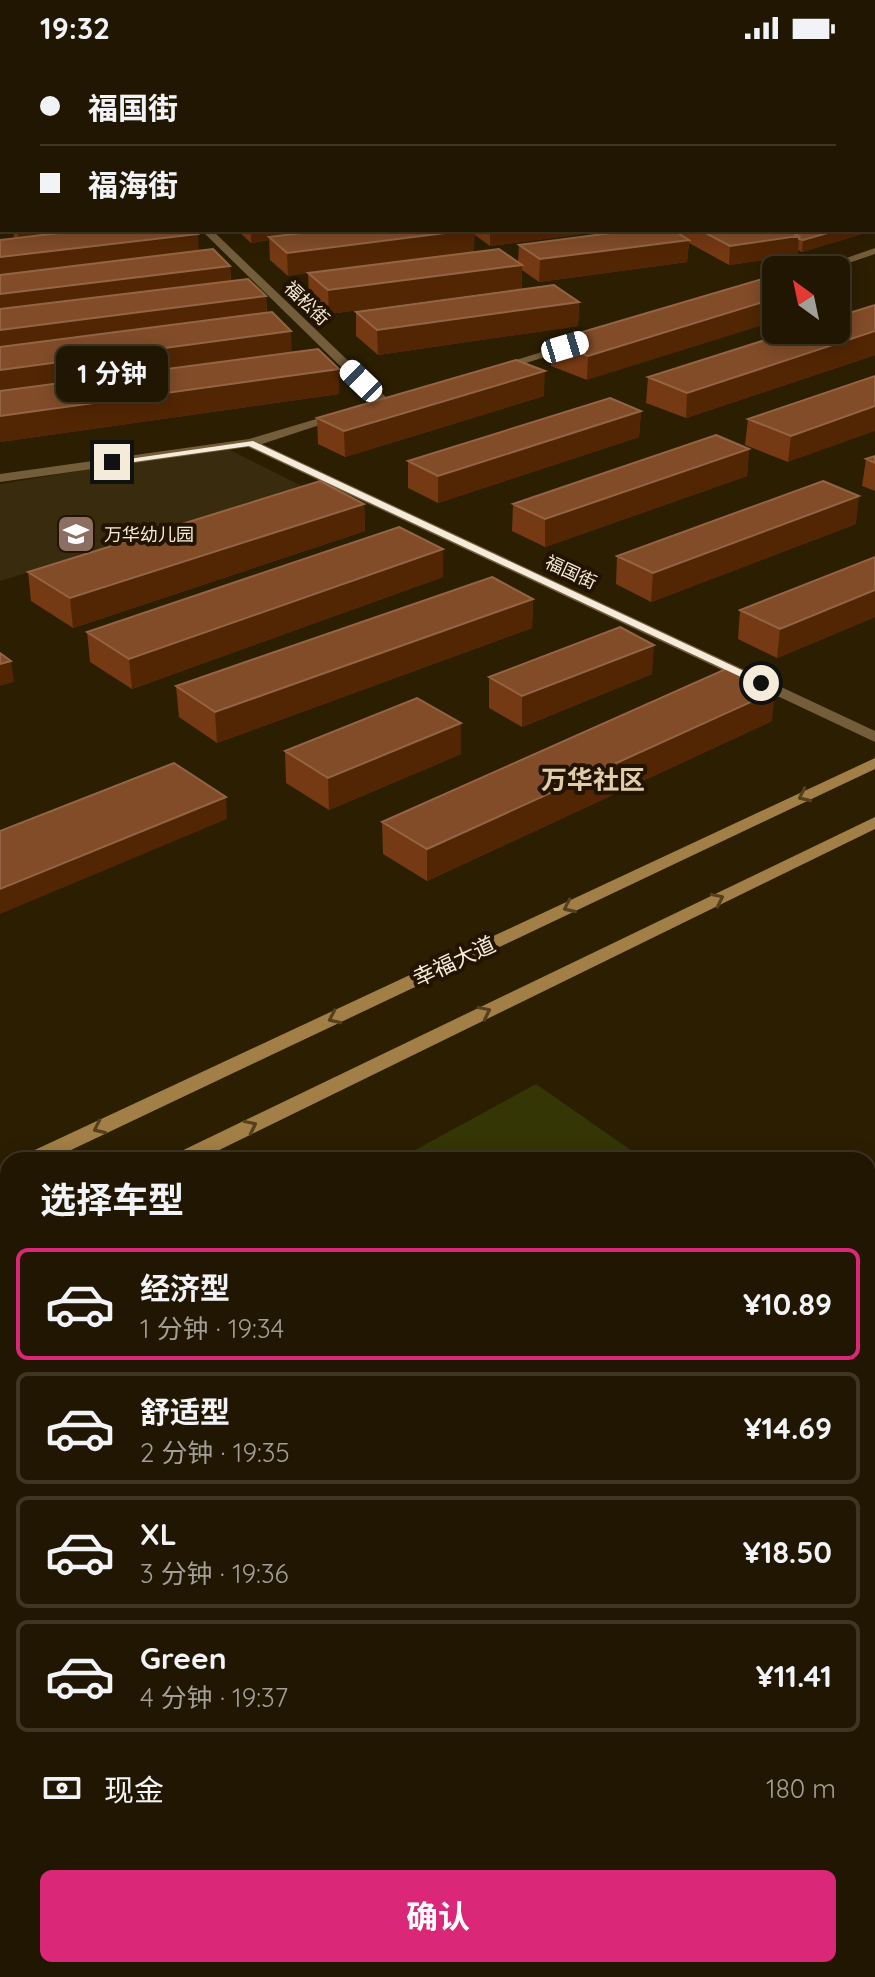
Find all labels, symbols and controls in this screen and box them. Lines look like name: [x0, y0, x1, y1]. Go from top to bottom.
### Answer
text: 19:32: [40, 9, 110, 47]
text: 福国街: [88, 89, 178, 127]
text: 福海街: [88, 166, 178, 204]
north arrow: [762, 256, 850, 344]
map controls: [762, 256, 850, 344]
street label: 福松街: [280, 276, 334, 330]
car: [539, 329, 591, 365]
callout: 1 分钟: [56, 346, 168, 402]
car: [335, 356, 387, 406]
text: 1 分钟: [77, 357, 147, 390]
route end: [94, 444, 130, 480]
school or university icon: 万华幼儿园: [55, 513, 97, 555]
place label: 万华幼儿园: [104, 523, 194, 546]
street label: 福国街: [542, 550, 600, 594]
route start: [743, 665, 779, 701]
district label: 万华社区: [541, 763, 645, 796]
one-way arrow: [798, 786, 813, 802]
one-way arrow: [710, 893, 725, 908]
one-way arrow: [563, 897, 578, 913]
street label: 幸福大道: [408, 930, 500, 992]
one-way arrow: [476, 1006, 491, 1022]
one-way arrow: [328, 1008, 342, 1024]
one-way arrow: [93, 1118, 107, 1134]
one-way arrow: [242, 1120, 257, 1136]
text: 选择车型: [40, 1177, 184, 1222]
icon: car: [44, 1268, 116, 1340]
text: 经济型: [140, 1269, 230, 1307]
text: ¥10.89: [743, 1285, 832, 1323]
text: 1 分钟 · 19:34: [140, 1312, 284, 1345]
icon: car: [44, 1392, 116, 1464]
text: 舒适型: [140, 1393, 230, 1431]
text: ¥14.69: [744, 1409, 832, 1447]
text: 2 分钟 · 19:35: [140, 1436, 290, 1469]
text: XL: [140, 1515, 177, 1553]
icon: car: [44, 1516, 116, 1588]
text: ¥18.50: [743, 1533, 832, 1571]
text: 3 分钟 · 19:36: [140, 1557, 289, 1590]
text: Green: [140, 1639, 227, 1677]
icon: car: [44, 1640, 116, 1712]
text: ¥11.41: [756, 1657, 832, 1695]
text: 4 分钟 · 19:37: [140, 1681, 288, 1714]
icon: cash: [40, 1766, 84, 1810]
text: 现金: [104, 1771, 164, 1809]
text: 180 m: [766, 1772, 836, 1805]
button: 确认: [40, 1870, 836, 1962]

